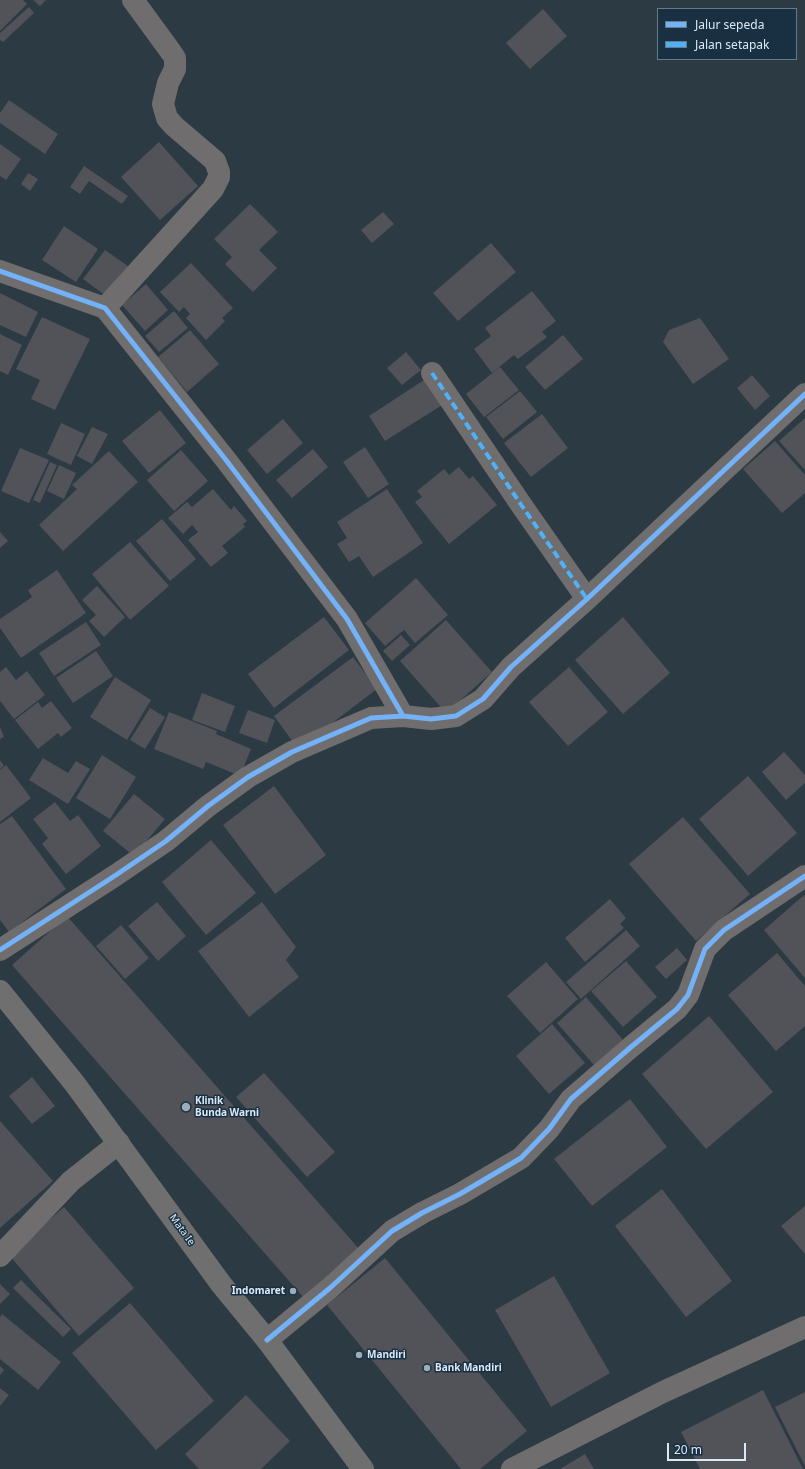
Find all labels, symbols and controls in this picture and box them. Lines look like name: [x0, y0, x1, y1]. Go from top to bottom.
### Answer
legend: [657, 8, 797, 60]
text: Jalur sepeda: [695, 16, 764, 33]
text: Jalan setapak: [695, 36, 769, 53]
place label: Klinik Bunda Warni: [195, 1095, 259, 1118]
marker: Klinik Bunda Warni: [180, 1101, 192, 1113]
street label: Mata Ie: [167, 1212, 197, 1248]
place label: Indomaret: [232, 1285, 285, 1297]
marker: Indomaret: [288, 1286, 298, 1296]
place label: Mandiri: [367, 1349, 406, 1361]
marker: Mandiri: [354, 1350, 364, 1360]
place label: Bank Mandiri: [435, 1362, 502, 1374]
marker: Bank Mandiri: [422, 1363, 432, 1373]
scale bar: [669, 1435, 748, 1461]
text: 20 m: [674, 1441, 702, 1458]

